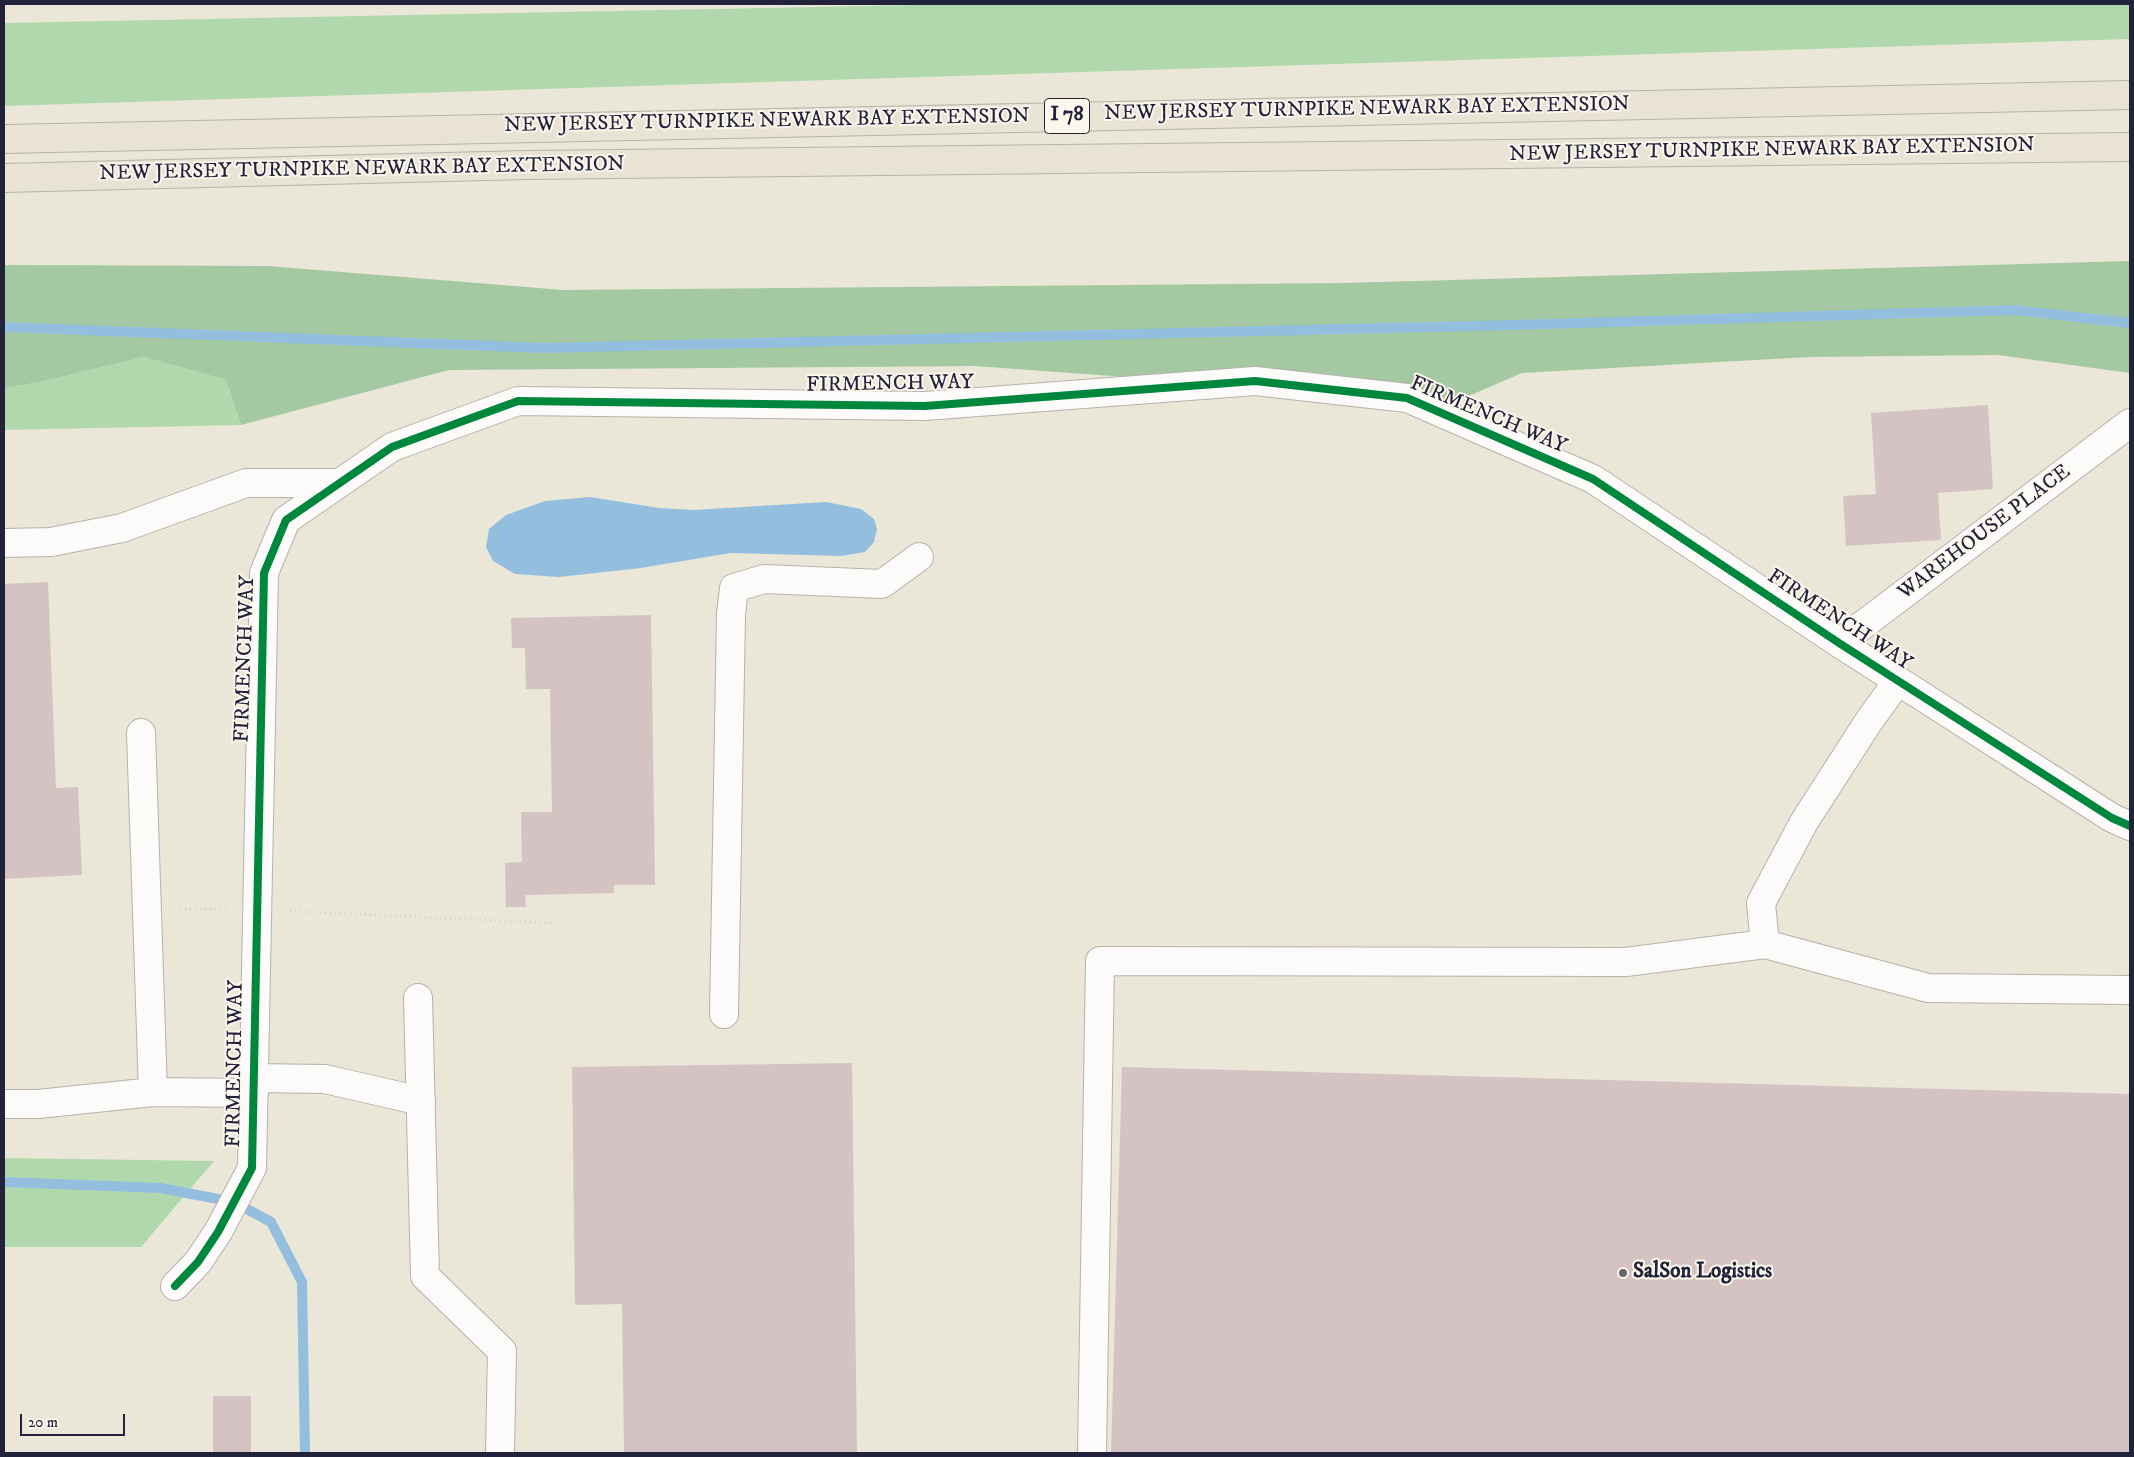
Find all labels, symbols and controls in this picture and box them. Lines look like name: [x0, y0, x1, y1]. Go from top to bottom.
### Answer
street label: NEW JERSEY TURNPIKE NEWARK BAY EXTENSION: [1104, 93, 1630, 127]
road number: I 78: [1044, 98, 1090, 134]
street label: NEW JERSEY TURNPIKE NEWARK BAY EXTENSION: [504, 105, 1030, 139]
street label: NEW JERSEY TURNPIKE NEWARK BAY EXTENSION: [1509, 134, 2035, 168]
street label: NEW JERSEY TURNPIKE NEWARK BAY EXTENSION: [99, 153, 625, 187]
street label: FIRMENCH WAY: [806, 371, 974, 399]
street label: FIRMENCH WAY: [1406, 372, 1570, 460]
street label: WAREHOUSE PLACE: [1894, 460, 2076, 606]
street label: FIRMENCH WAY: [1762, 565, 1916, 677]
street label: FIRMENCH WAY: [230, 575, 262, 743]
street label: FIRMENCH WAY: [222, 980, 250, 1148]
place label: SalSon Logistics: [1633, 1260, 1772, 1286]
marker: SalSon Logistics: [1617, 1267, 1629, 1279]
scale bar: [22, 1404, 128, 1436]
text: 20 m: [28, 1413, 58, 1432]

